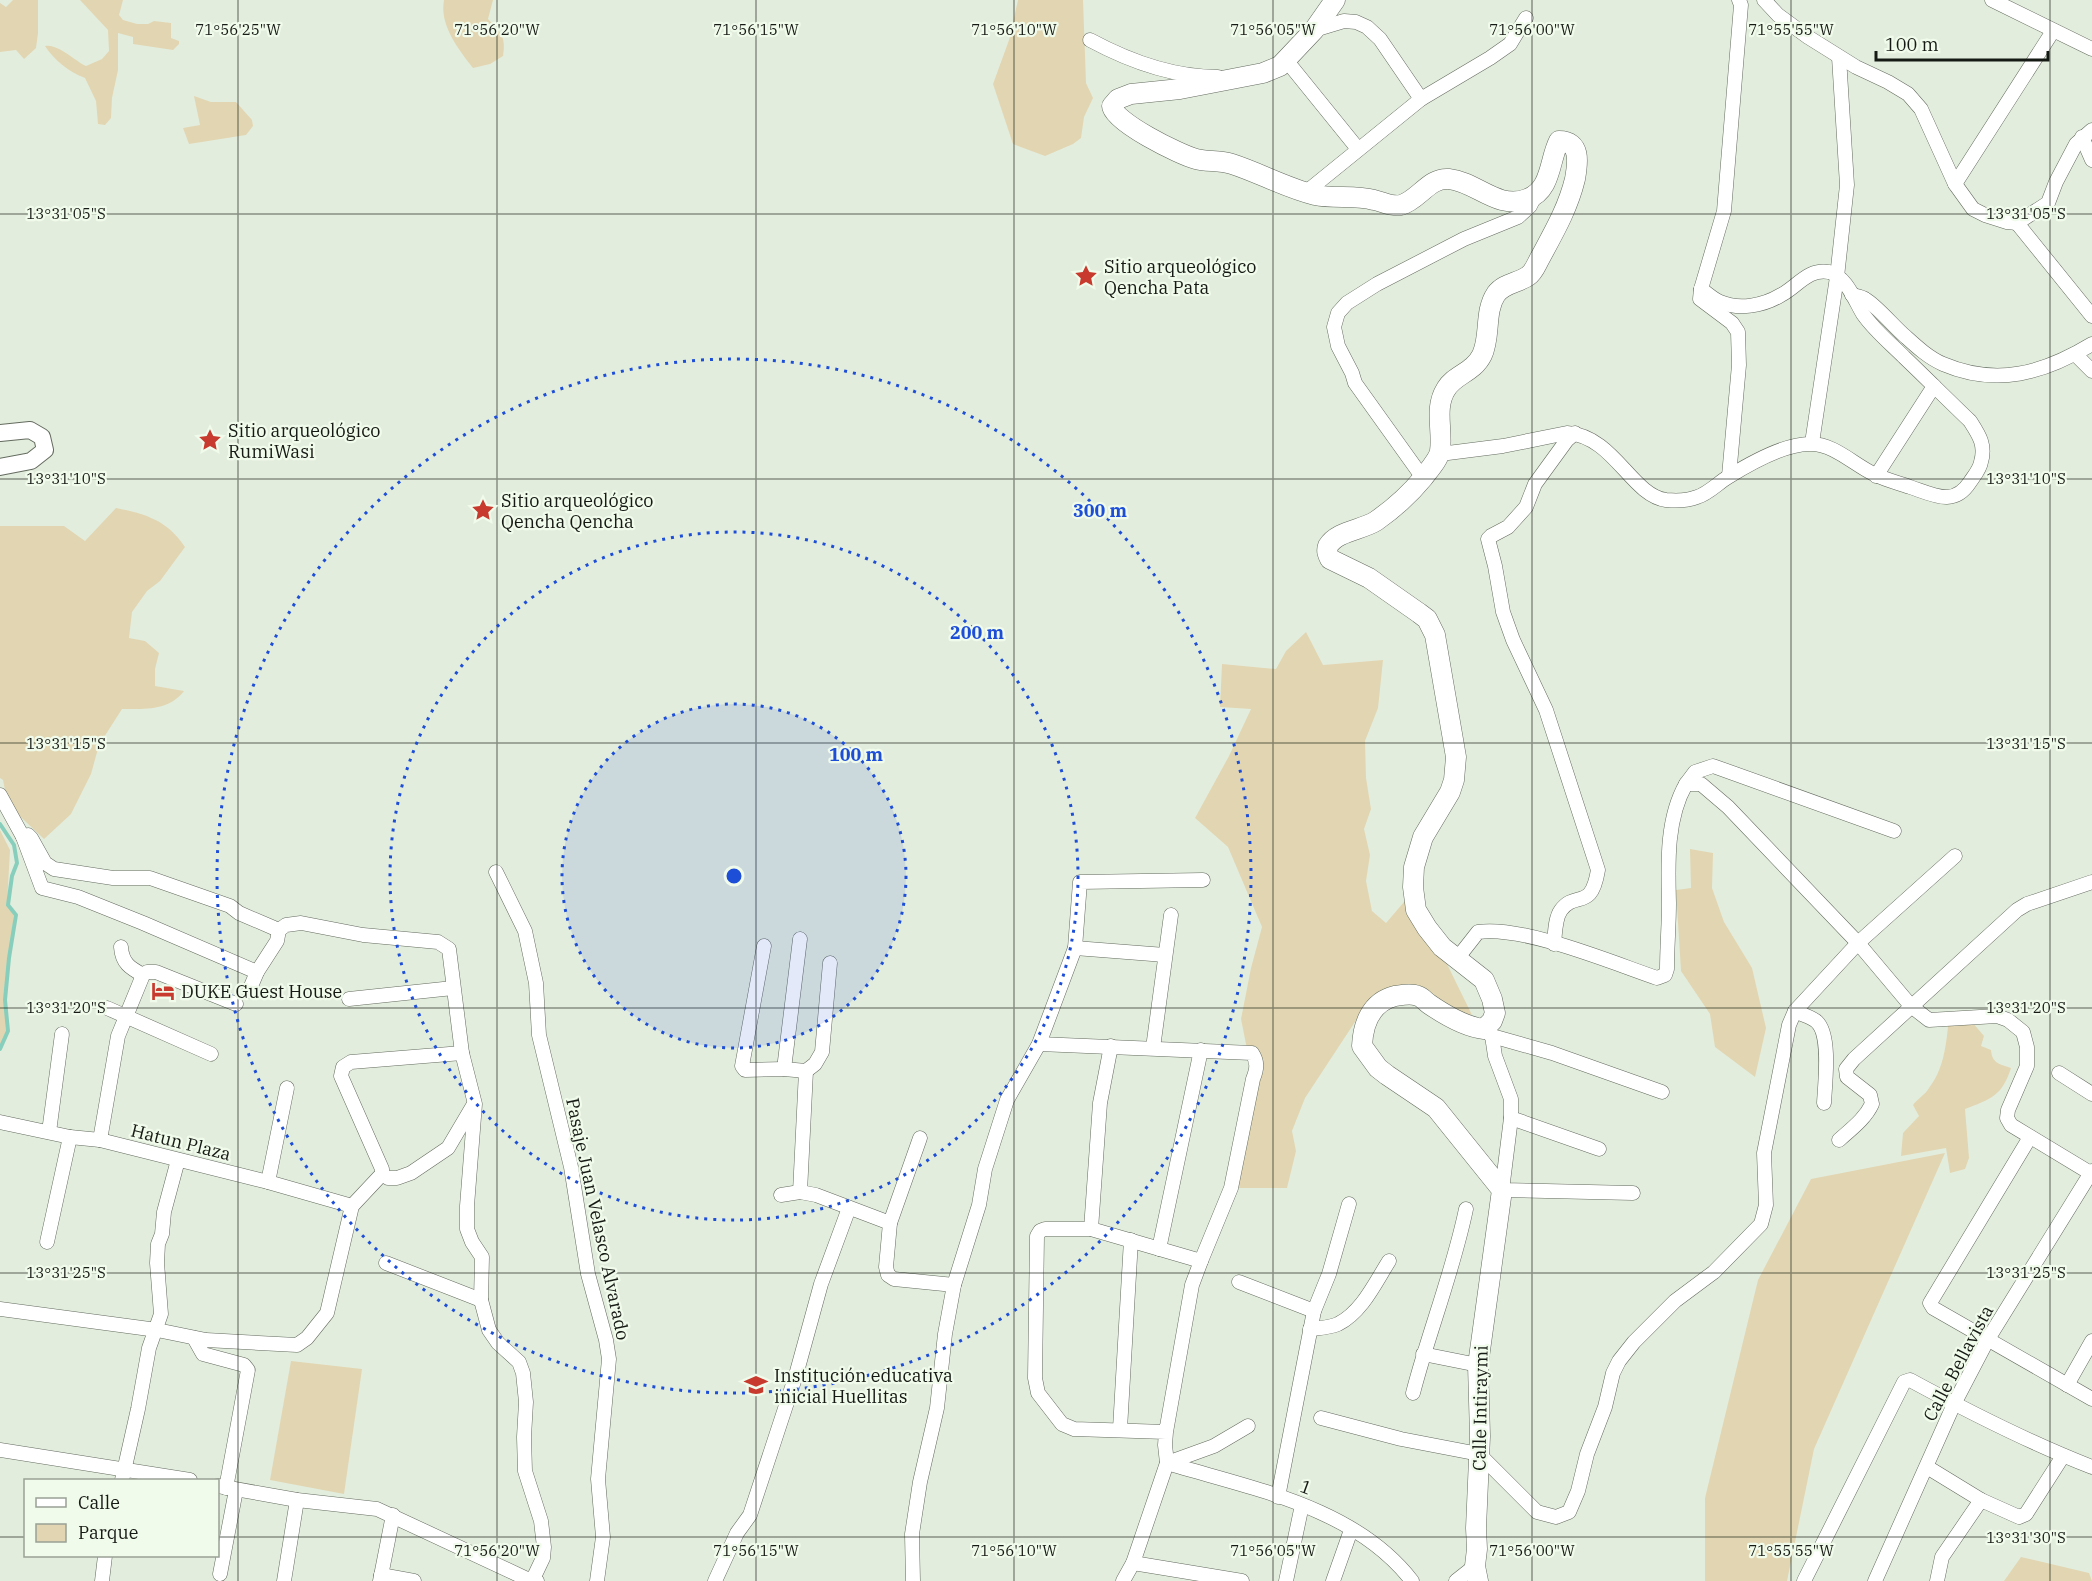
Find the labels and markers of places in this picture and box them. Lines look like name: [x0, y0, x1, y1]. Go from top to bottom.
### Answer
place label: Sitio arqueológico Qencha Pata: [1104, 255, 1256, 299]
place icon: Sitio arqueológico Qencha Pata: [1073, 263, 1099, 289]
place label: Sitio arqueológico RumiWasi: [228, 419, 380, 463]
place icon: Sitio arqueológico RumiWasi: [197, 427, 223, 453]
place label: Sitio arqueológico Qencha Qencha: [501, 489, 653, 533]
place icon: Sitio arqueológico Qencha Qencha: [470, 497, 496, 523]
centre of rings: [724, 866, 744, 886]
hotel icon: DUKE Guest House: [150, 978, 176, 1004]
place label: DUKE Guest House: [181, 980, 342, 1003]
place label: Institución educativa inicial Huellitas: [774, 1364, 953, 1408]
school or university icon: Institución educativa inicial Huellitas: [743, 1372, 769, 1398]

